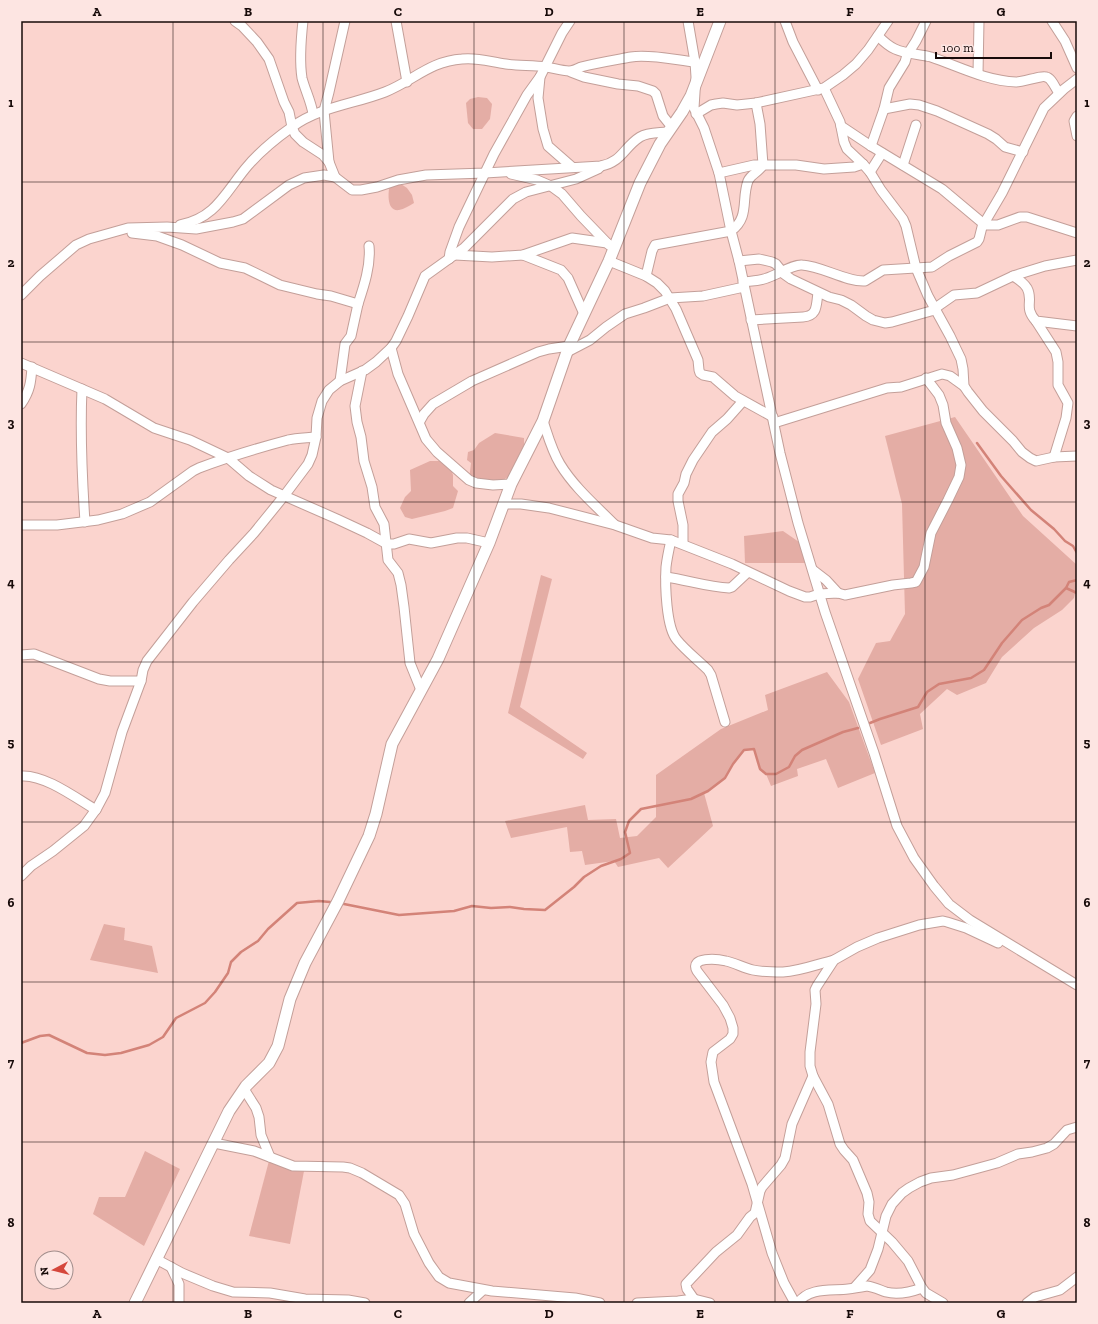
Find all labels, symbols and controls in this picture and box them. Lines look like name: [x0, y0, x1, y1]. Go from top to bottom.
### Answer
text: A: [93, 4, 102, 19]
text: B: [244, 4, 252, 19]
text: C: [394, 4, 402, 19]
text: D: [544, 4, 554, 19]
text: E: [696, 4, 704, 19]
text: F: [846, 4, 854, 19]
text: G: [997, 4, 1006, 19]
scale bar: [936, 34, 1051, 60]
text: 100 m: [942, 41, 974, 55]
text: 1: [8, 95, 14, 110]
text: 1: [1084, 95, 1090, 110]
text: 2: [8, 255, 15, 270]
text: 2: [1084, 255, 1091, 270]
text: 3: [8, 415, 15, 430]
text: 3: [1084, 415, 1091, 430]
text: 4: [7, 575, 15, 590]
text: 4: [1083, 575, 1091, 590]
text: 5: [8, 735, 15, 750]
text: 5: [1084, 735, 1091, 750]
text: 6: [8, 895, 15, 910]
text: 6: [1084, 895, 1091, 910]
text: 7: [8, 1055, 15, 1070]
text: 7: [1084, 1055, 1091, 1070]
text: 8: [7, 1215, 15, 1230]
text: 8: [1083, 1215, 1091, 1230]
north arrow: [34, 1250, 74, 1290]
text: N: [38, 1266, 52, 1276]
text: A: [93, 1306, 102, 1321]
text: B: [244, 1306, 252, 1321]
text: C: [394, 1306, 402, 1321]
text: D: [544, 1306, 554, 1321]
text: E: [696, 1306, 704, 1321]
text: F: [846, 1306, 854, 1321]
text: G: [997, 1306, 1006, 1321]

